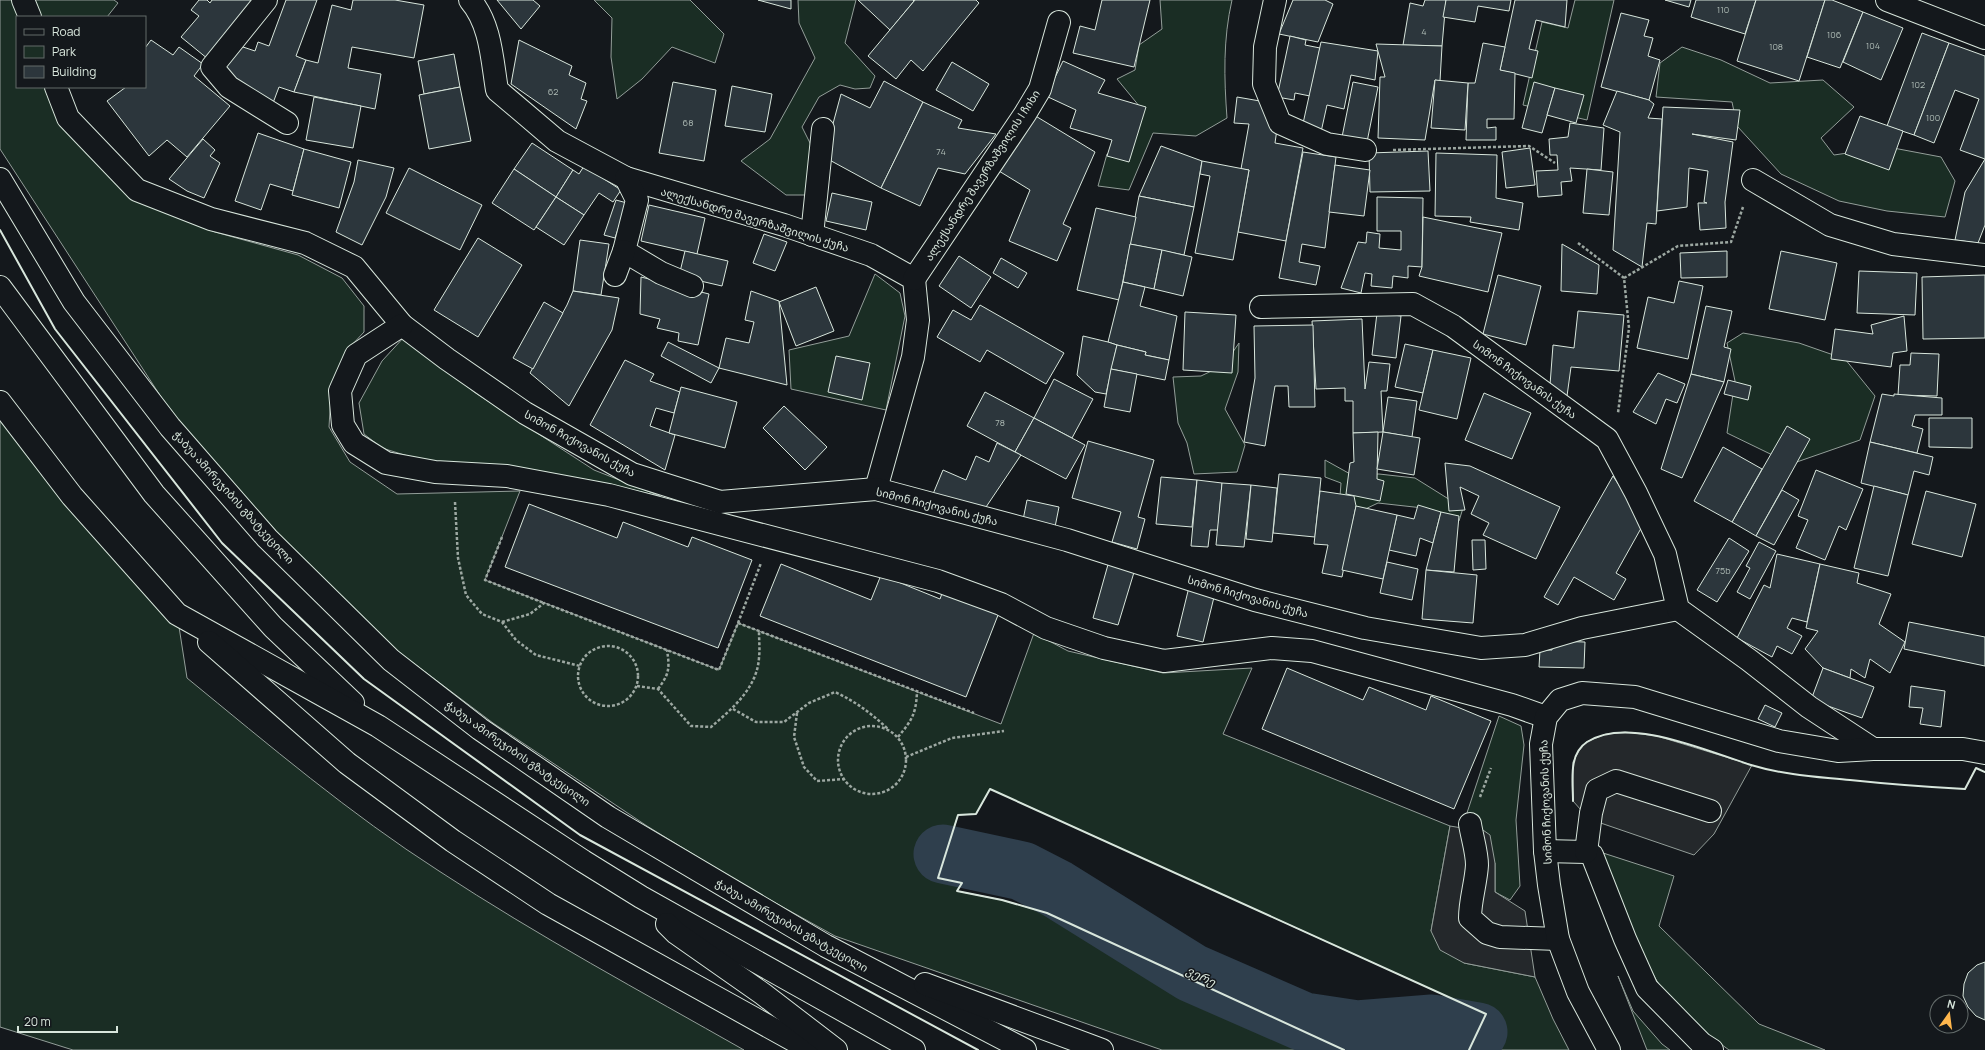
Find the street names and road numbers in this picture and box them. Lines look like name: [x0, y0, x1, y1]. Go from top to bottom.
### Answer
street label: ალექსანდრე შავერზაშვილის I ჩიხი: [921, 87, 1043, 263]
street label: ალექსანდრე შავერზაშვილის ქუჩა: [659, 183, 851, 255]
street label: სიმონ ჩიქოვანის ქუჩა: [1470, 336, 1580, 422]
street label: სიმონ ჩიქოვანის ქუჩა: [522, 406, 638, 480]
street label: ჭაბუა ამირეჯიბის გზატკეცილი: [170, 427, 298, 567]
street label: სიმონ ჩიქოვანის ქუჩა: [875, 484, 999, 528]
street label: სიმონ ჩიქოვანის ქუჩა: [1186, 572, 1310, 620]
street label: ჭაბუა ამირეჯიბის გზატკეცილი: [442, 697, 594, 809]
street label: სიმონ ჩიქოვანის ქუჩა: [1535, 739, 1555, 865]
street label: ჭაბუა ამირეჯიბის გზატკეცილი: [713, 875, 871, 975]

